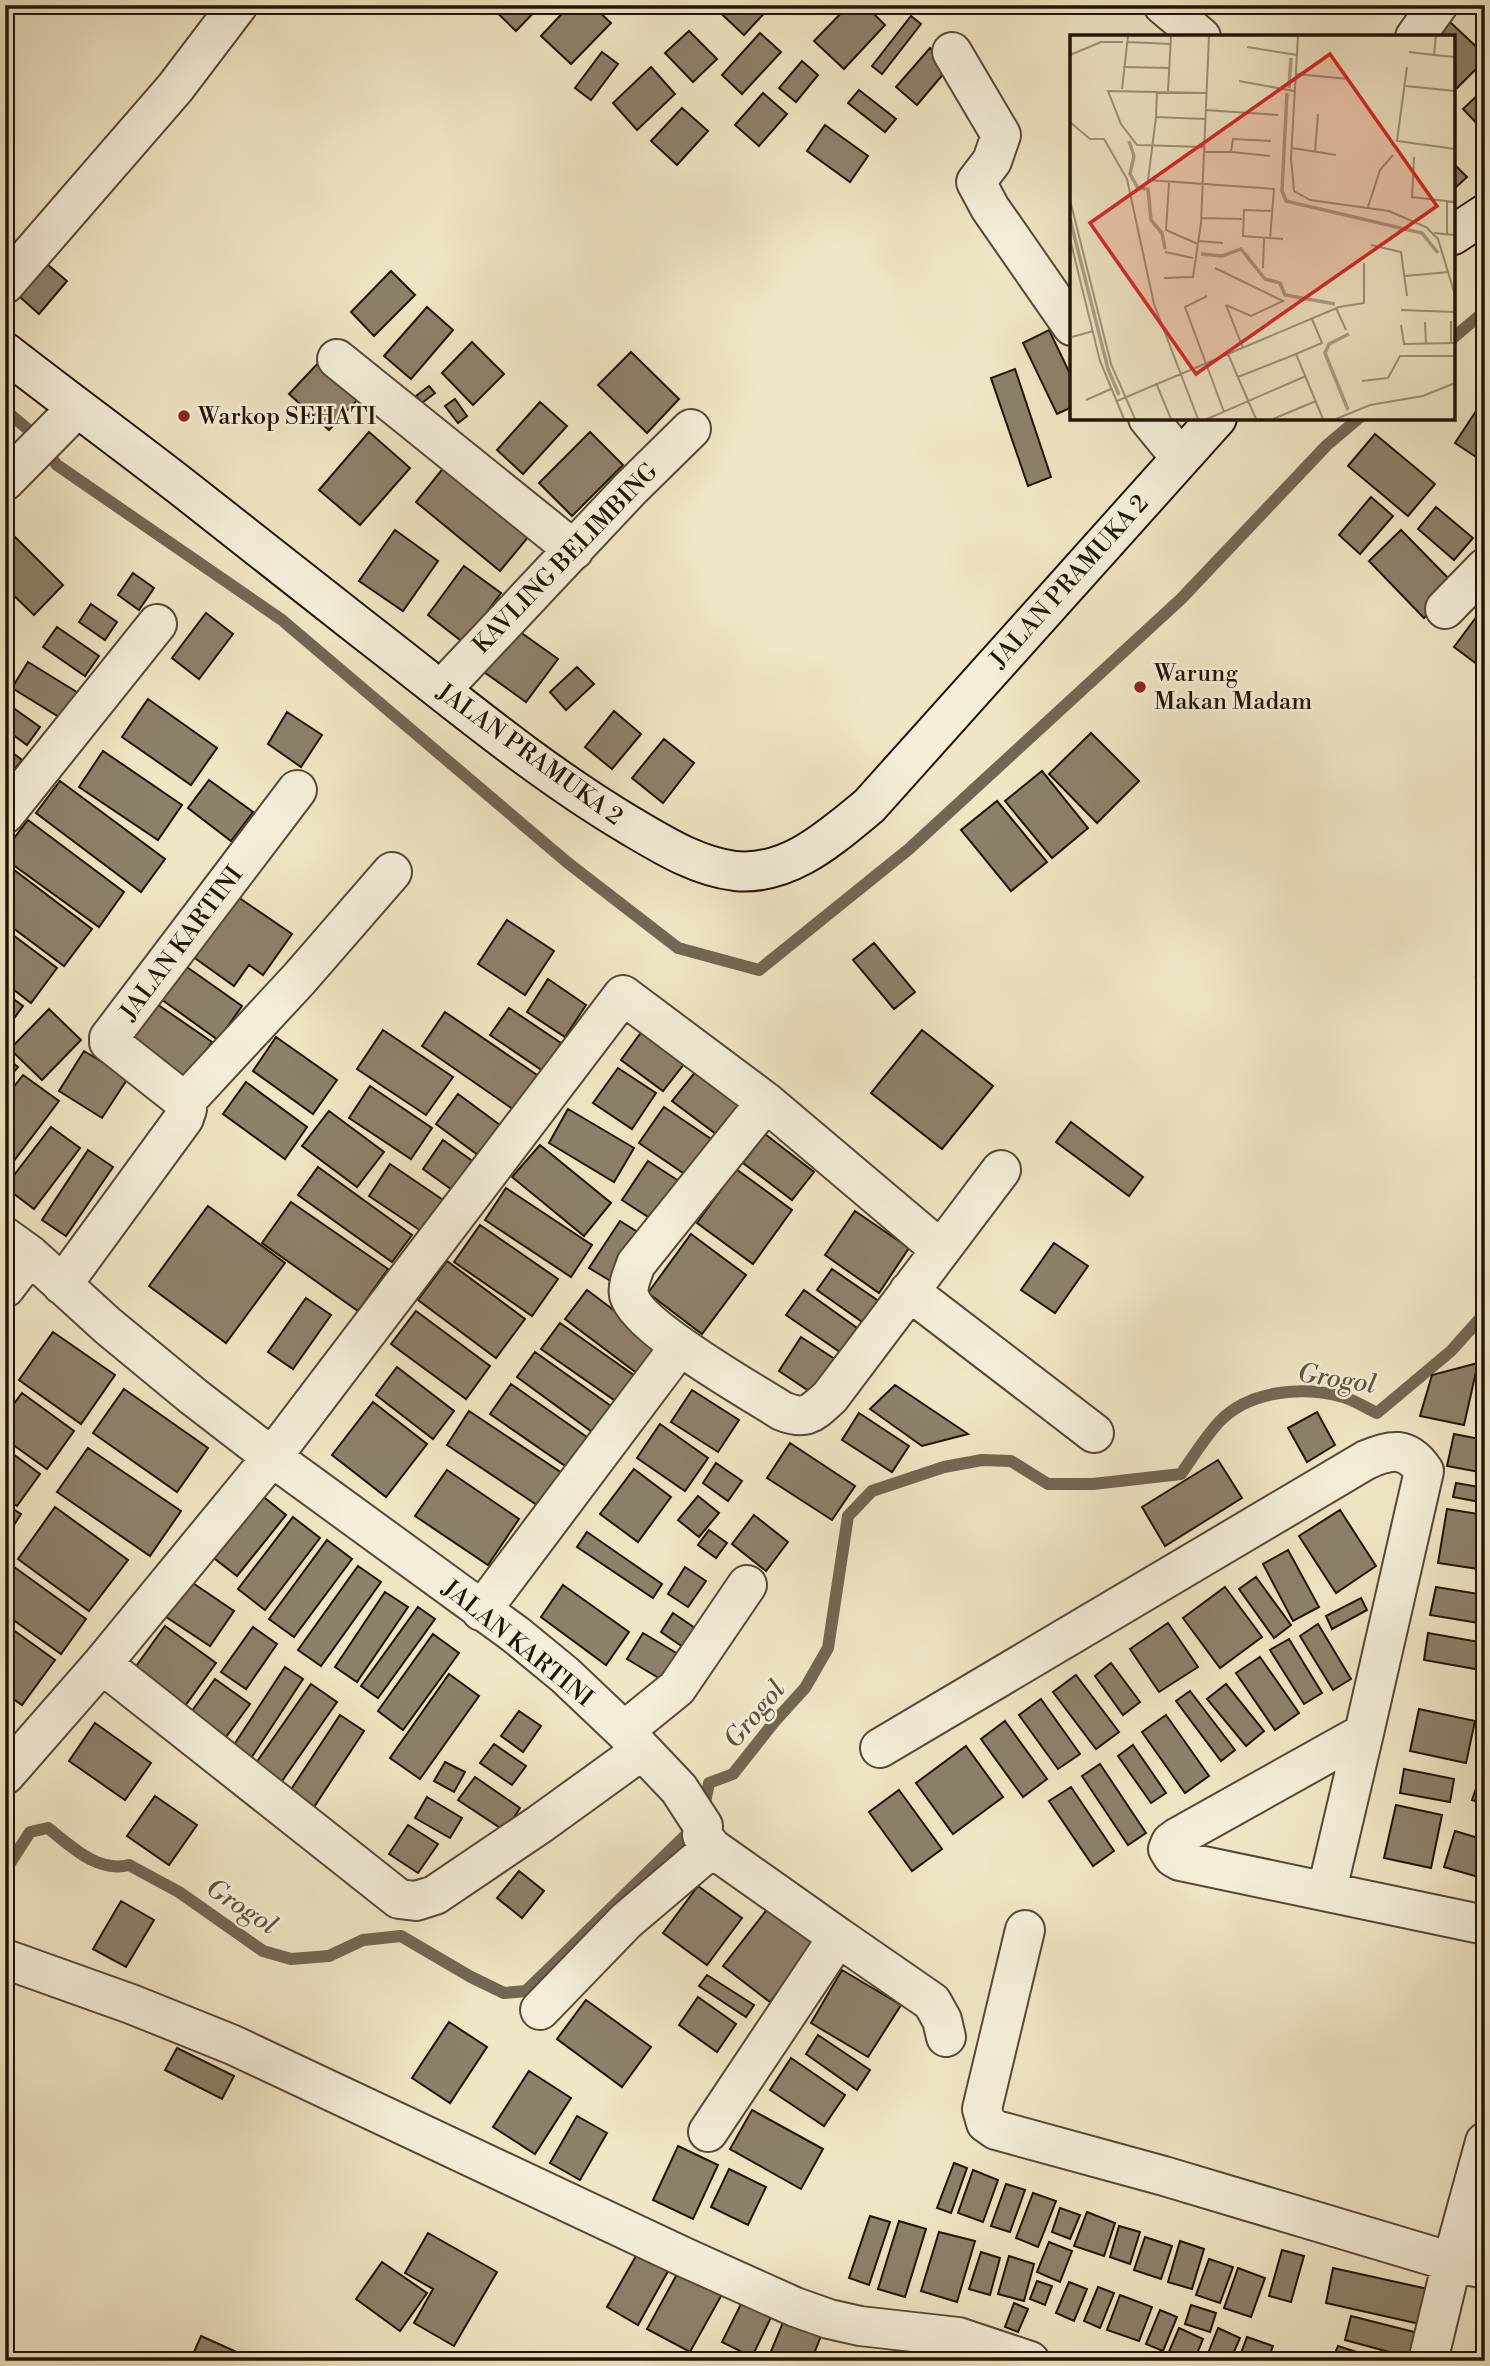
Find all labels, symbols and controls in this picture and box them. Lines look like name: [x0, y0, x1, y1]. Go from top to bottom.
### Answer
inset map: [1070, 35, 1455, 420]
place label: Warkop SEHATI: [197, 402, 376, 432]
marker: Warkop SEHATI: [176, 408, 192, 424]
street label: KAVLING BELIMBING: [467, 457, 665, 660]
street label: JALAN PRAMUKA 2: [984, 489, 1155, 675]
place label: Warung Makan Madam: [1153, 659, 1312, 717]
street label: JALAN PRAMUKA 2: [430, 677, 628, 832]
marker: Warung Makan Madam: [1132, 679, 1148, 695]
street label: JALAN KARTINI: [113, 861, 250, 1027]
water label: Grogol: [1295, 1357, 1379, 1401]
street label: JALAN KARTINI: [435, 1573, 599, 1714]
water label: Grogol: [717, 1674, 793, 1755]
water label: Grogol: [200, 1872, 284, 1942]

